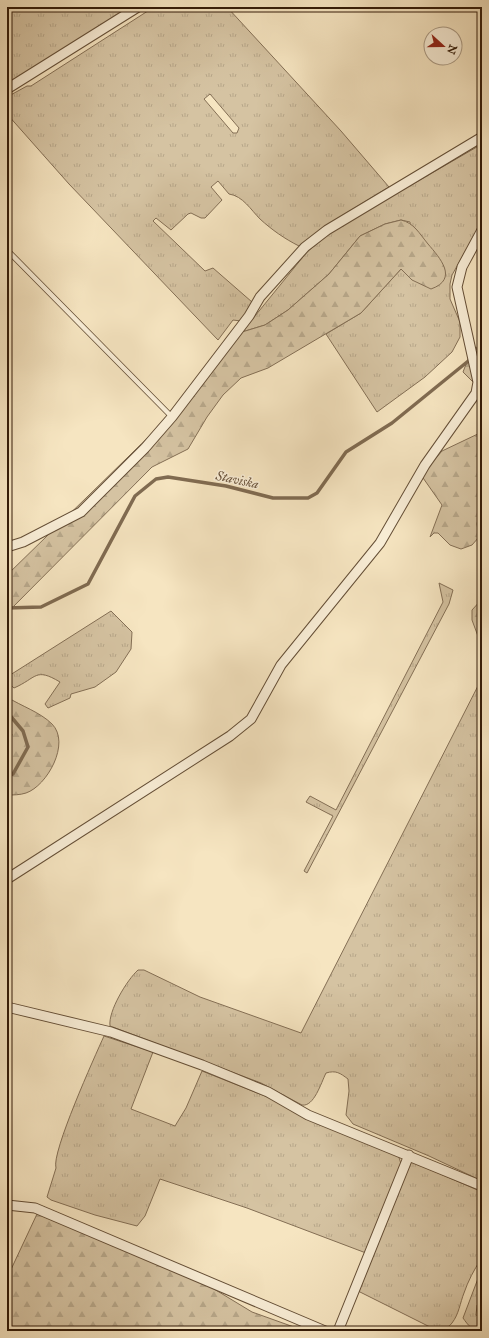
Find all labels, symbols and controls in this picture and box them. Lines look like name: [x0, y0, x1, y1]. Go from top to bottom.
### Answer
north arrow: [423, 26, 463, 66]
text: N: [444, 43, 460, 57]
water label: Staviska: [213, 467, 260, 492]

